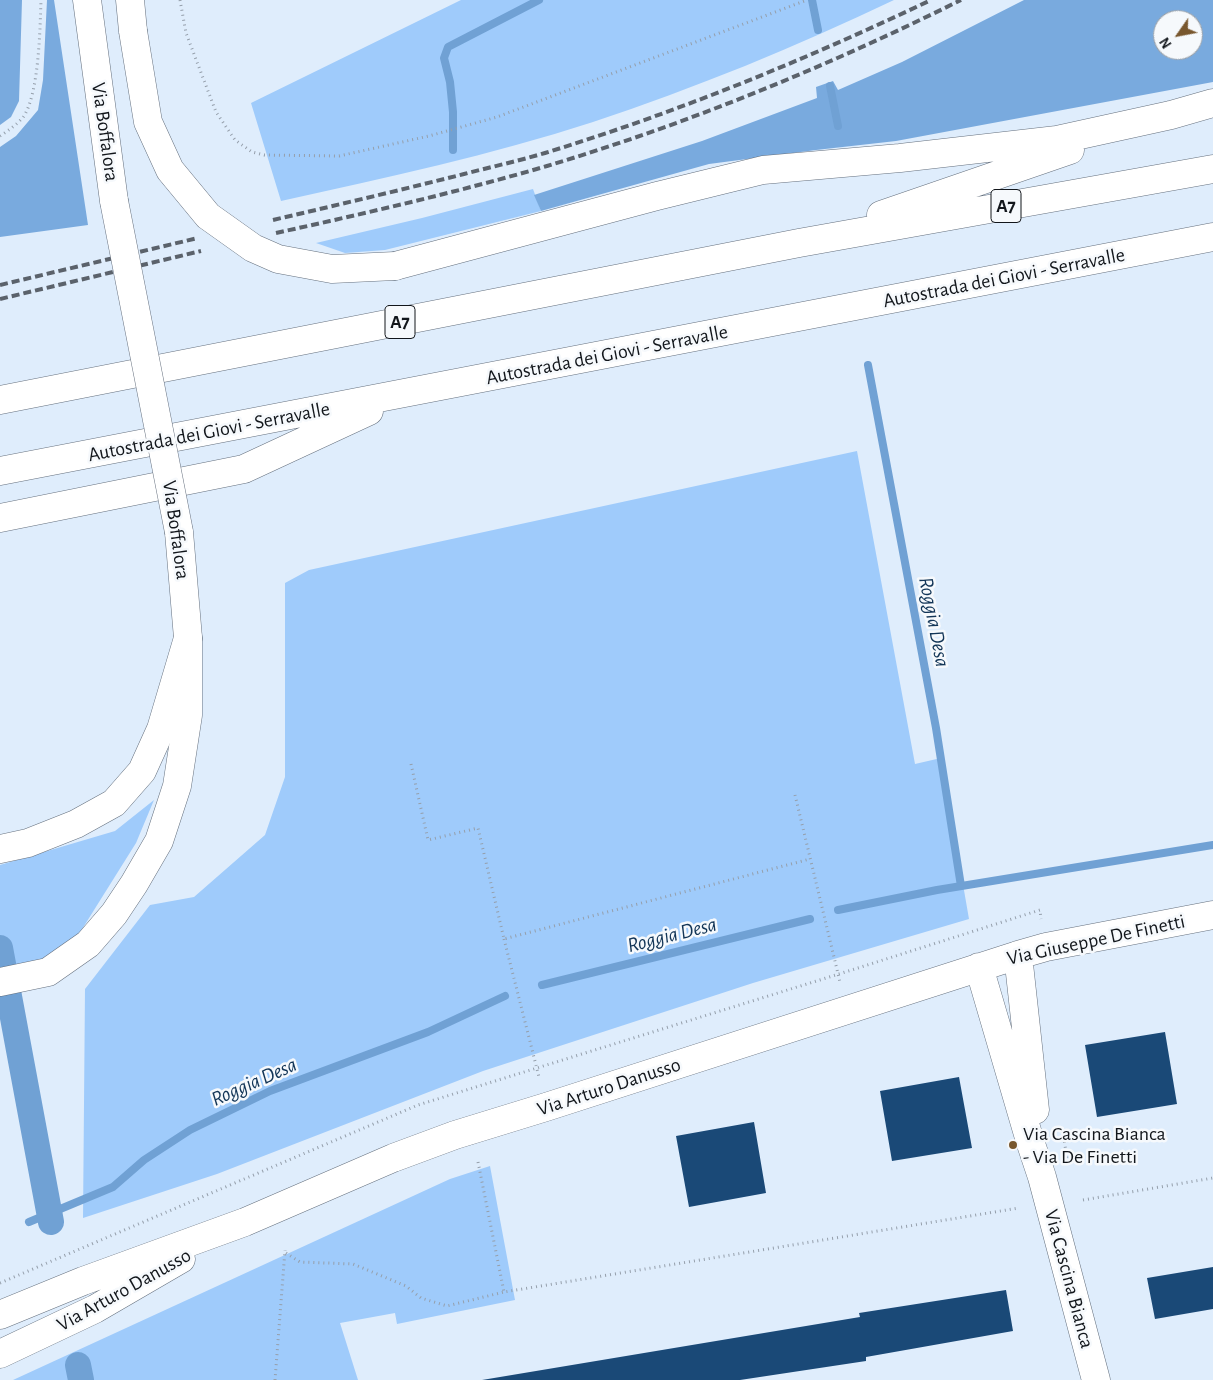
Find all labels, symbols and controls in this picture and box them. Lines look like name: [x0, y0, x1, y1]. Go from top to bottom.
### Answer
north arrow: [1153, 10, 1203, 60]
text: N: [1158, 35, 1175, 51]
street label: Via Boffalora: [86, 81, 124, 183]
road number: A7: [991, 190, 1021, 222]
street label: Autostrada dei Giovi - Serravalle: [881, 243, 1127, 313]
road number: A7: [385, 306, 415, 338]
street label: Autostrada dei Giovi - Serravalle: [484, 320, 730, 390]
street label: Autostrada dei Giovi - Serravalle: [86, 397, 332, 467]
street label: Via Boffalora: [157, 479, 195, 581]
water label: Roggia Desa: [913, 575, 955, 669]
street label: Via Giuseppe De Finetti: [1005, 909, 1187, 971]
water label: Roggia Desa: [625, 912, 719, 958]
water label: Roggia Desa: [207, 1052, 301, 1112]
street label: Via Arturo Danusso: [534, 1052, 684, 1122]
place label: Via Cascina Bianca - Via De Finetti: [1023, 1122, 1166, 1169]
marker: Via Cascina Bianca - Via De Finetti: [1007, 1139, 1019, 1151]
street label: Via Cascina Bianca: [1039, 1207, 1099, 1351]
street label: Via Arturo Danusso: [53, 1243, 195, 1337]

